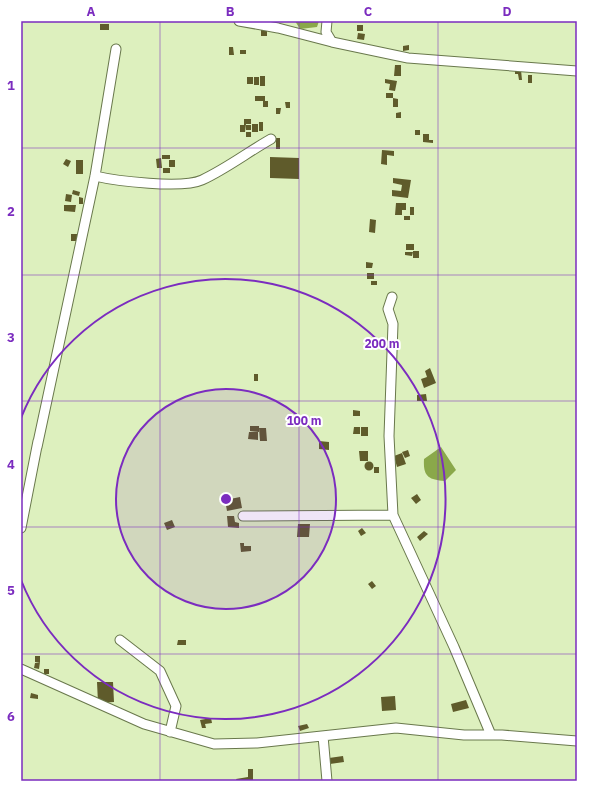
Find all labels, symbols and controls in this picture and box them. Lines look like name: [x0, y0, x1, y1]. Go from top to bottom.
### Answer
text: A: [87, 3, 96, 20]
text: B: [226, 3, 235, 20]
text: C: [364, 3, 373, 20]
text: D: [502, 3, 512, 20]
text: 1: [7, 77, 15, 94]
text: 2: [7, 203, 15, 220]
text: 3: [7, 329, 15, 346]
text: 200 m: [364, 336, 400, 351]
text: 100 m: [286, 413, 322, 428]
text: 4: [7, 456, 15, 473]
centre of rings: [219, 492, 233, 506]
text: 5: [7, 582, 15, 599]
text: 6: [7, 708, 15, 725]

